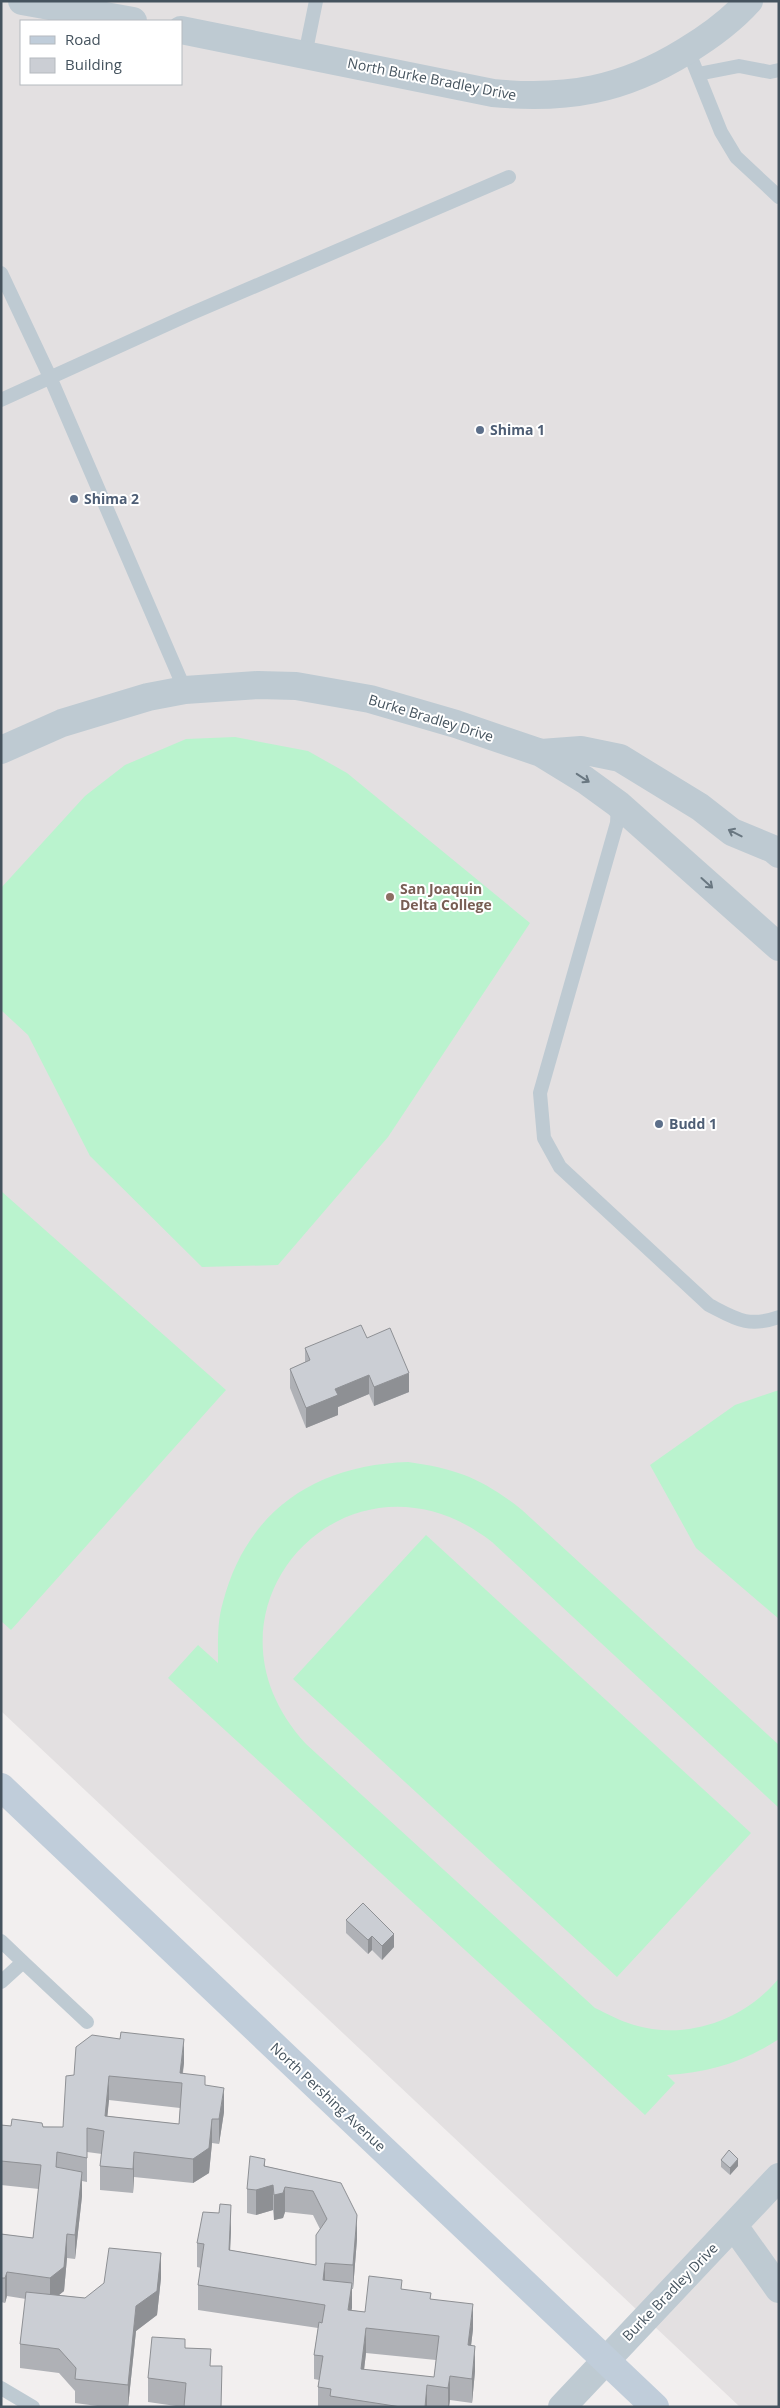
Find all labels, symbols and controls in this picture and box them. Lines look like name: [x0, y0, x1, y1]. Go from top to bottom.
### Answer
legend: [20, 20, 182, 85]
text: Road: [65, 29, 101, 49]
street label: North Burke Bradley Drive: [346, 53, 518, 104]
text: Building: [65, 54, 122, 74]
place label: Shima 1: [490, 420, 545, 439]
marker: Shima 1: [474, 424, 486, 436]
place label: Shima 2: [84, 489, 139, 508]
marker: Shima 2: [68, 493, 80, 505]
street label: Burke Bradley Drive: [366, 689, 496, 746]
one-way arrow: [575, 774, 589, 784]
one-way arrow: [728, 828, 743, 838]
one-way arrow: [700, 877, 713, 888]
place label: San Joaquin Delta College: [400, 879, 492, 914]
marker: San Joaquin Delta College: [384, 891, 396, 903]
place label: Budd 1: [669, 1114, 717, 1133]
marker: Budd 1: [653, 1118, 665, 1130]
street label: North Pershing Avenue: [267, 2038, 390, 2155]
street label: Burke Bradley Drive: [618, 2238, 722, 2345]

